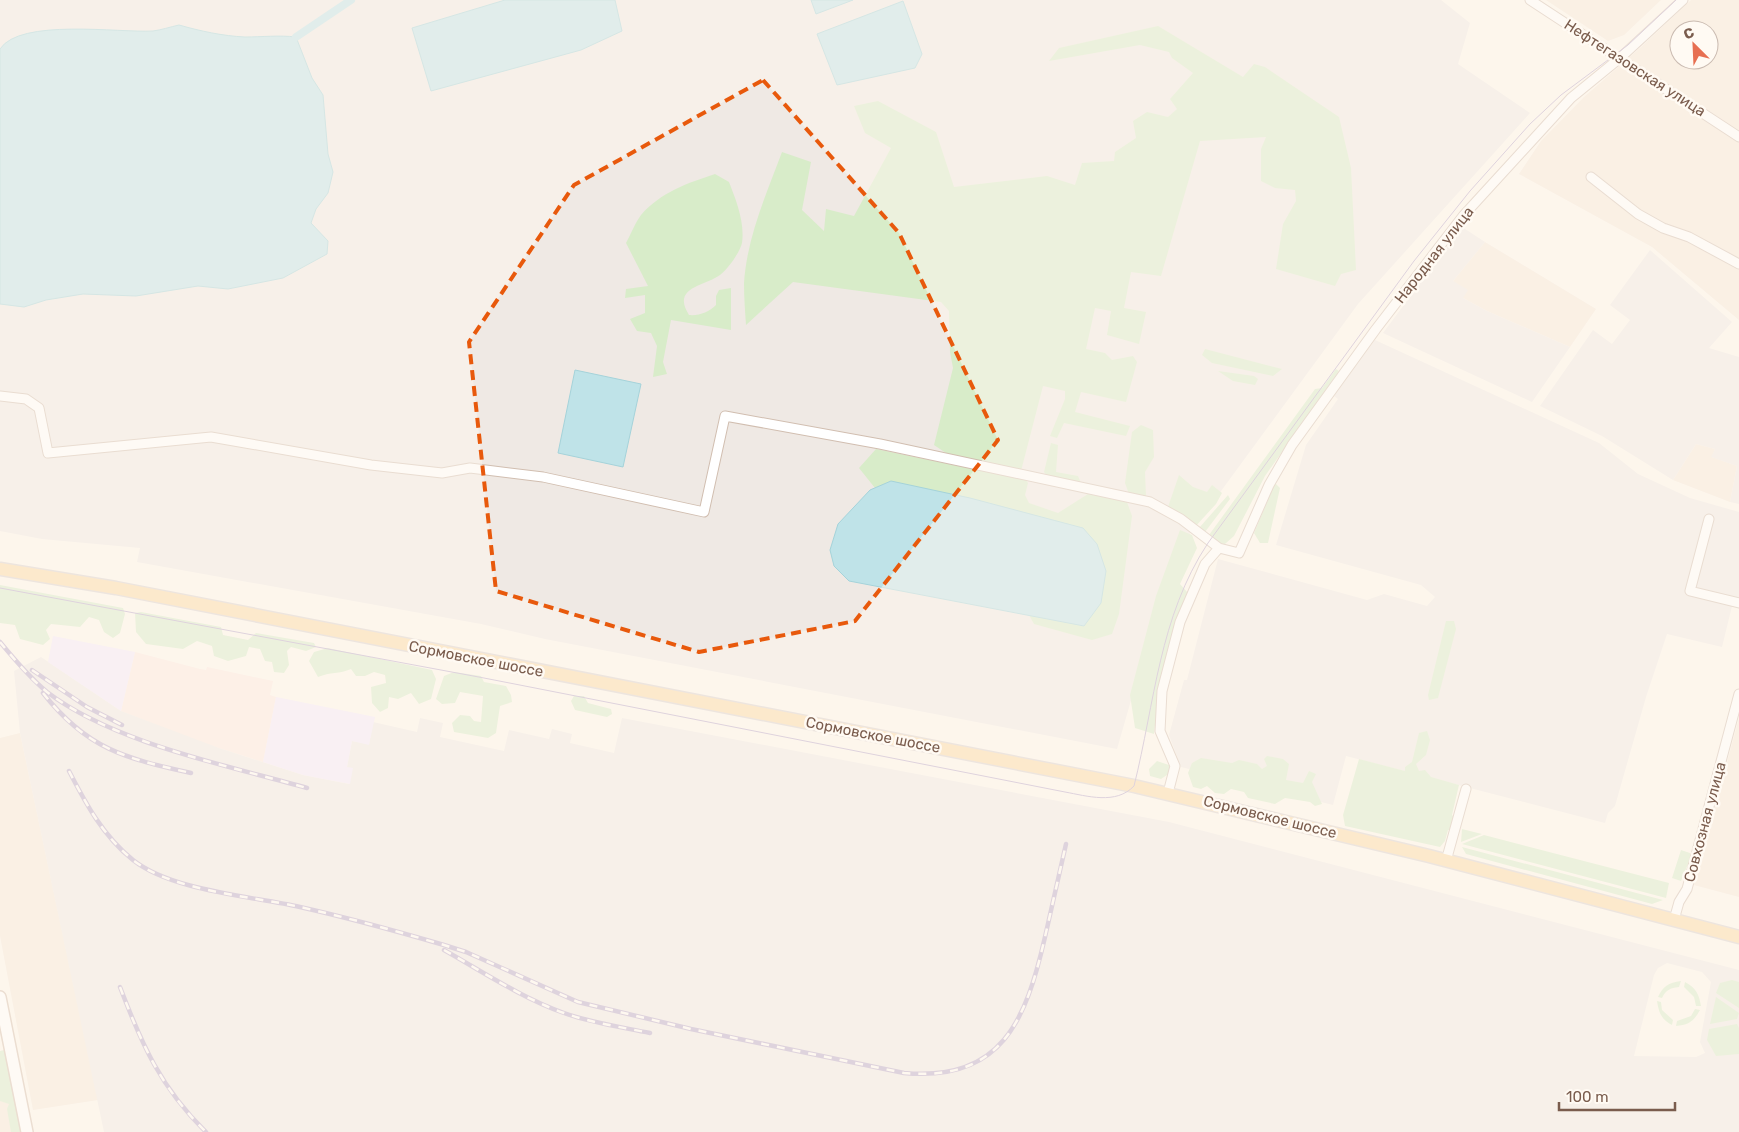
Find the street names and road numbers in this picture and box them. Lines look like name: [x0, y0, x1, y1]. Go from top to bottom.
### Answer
street label: Нефтегазовская улица: [1561, 16, 1709, 120]
street label: Народная улица: [1391, 203, 1477, 307]
street label: Сормовское шоссе: [407, 637, 545, 681]
street label: Сормовское шоссе: [804, 713, 942, 757]
street label: Совхозная улица: [1680, 760, 1730, 884]
street label: Сормовское шоссе: [1201, 792, 1339, 842]

